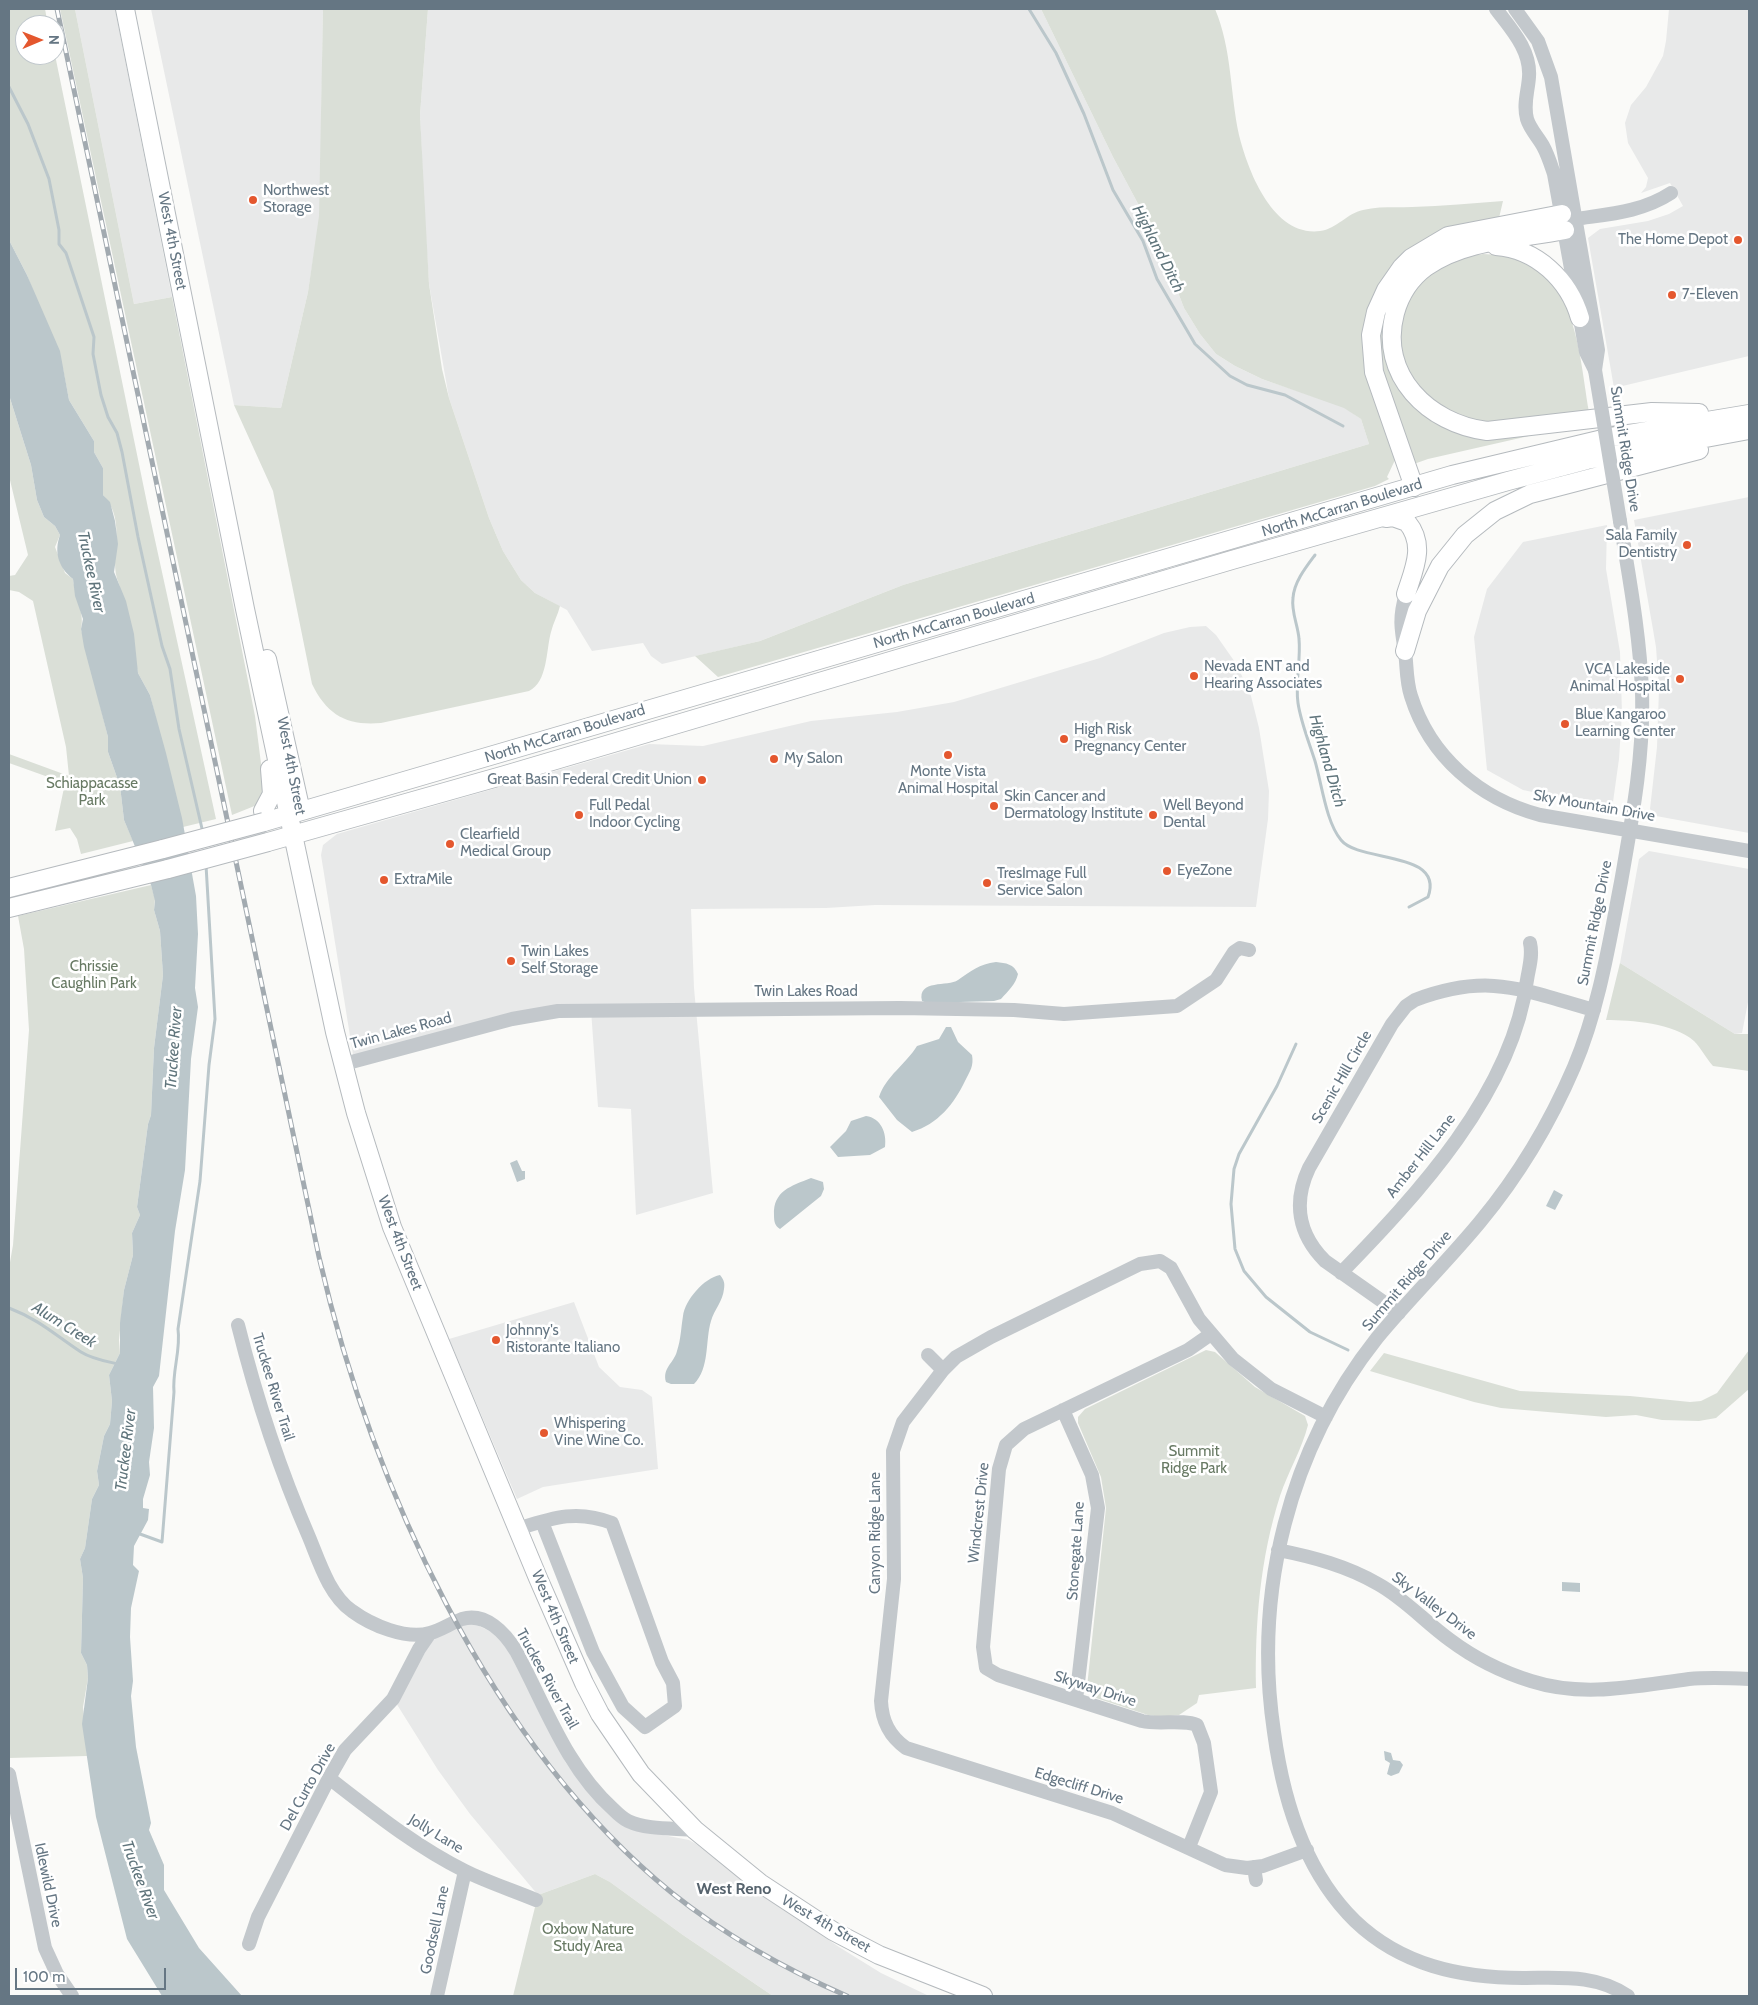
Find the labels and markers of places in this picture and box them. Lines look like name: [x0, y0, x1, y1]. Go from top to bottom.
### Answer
place label: Northwest Storage: [263, 182, 329, 217]
marker: Northwest Storage: [247, 194, 259, 206]
place label: The Home Depot: [1618, 231, 1728, 249]
marker: The Home Depot: [1732, 234, 1744, 246]
place label: 7-Eleven: [1682, 286, 1738, 304]
marker: 7-Eleven: [1666, 289, 1678, 301]
place label: Sala Family Dentistry: [1605, 527, 1677, 562]
marker: Sala Family Dentistry: [1681, 539, 1693, 551]
place label: Nevada ENT and Hearing Associates: [1204, 658, 1322, 693]
place label: VCA Lakeside Animal Hospital: [1570, 661, 1670, 696]
marker: Nevada ENT and Hearing Associates: [1188, 670, 1200, 682]
marker: VCA Lakeside Animal Hospital: [1674, 673, 1686, 685]
place label: Blue Kangaroo Learning Center: [1575, 706, 1675, 741]
marker: Blue Kangaroo Learning Center: [1559, 718, 1571, 730]
place label: High Risk Pregnancy Center: [1074, 721, 1186, 756]
marker: High Risk Pregnancy Center: [1058, 733, 1070, 745]
marker: Monte Vista Animal Hospital: [942, 749, 954, 761]
place label: My Salon: [784, 750, 843, 768]
marker: My Salon: [768, 753, 780, 765]
place label: Monte Vista Animal Hospital: [898, 763, 998, 798]
place label: Great Basin Federal Credit Union: [487, 771, 692, 789]
marker: Great Basin Federal Credit Union: [696, 774, 708, 786]
place label: Skin Cancer and Dermatology Institute: [1004, 788, 1143, 823]
place label: Full Pedal Indoor Cycling: [589, 797, 680, 832]
place label: Well Beyond Dental: [1163, 797, 1244, 832]
marker: Skin Cancer and Dermatology Institute: [988, 800, 1000, 812]
marker: Full Pedal Indoor Cycling: [573, 809, 585, 821]
marker: Well Beyond Dental: [1147, 809, 1159, 821]
place label: Clearfield Medical Group: [460, 826, 551, 861]
marker: Clearfield Medical Group: [444, 838, 456, 850]
place label: EyeZone: [1177, 862, 1232, 880]
place label: TresImage Full Service Salon: [997, 865, 1087, 900]
marker: EyeZone: [1161, 865, 1173, 877]
place label: ExtraMile: [394, 871, 453, 889]
marker: ExtraMile: [378, 874, 390, 886]
marker: TresImage Full Service Salon: [981, 877, 993, 889]
place label: Twin Lakes Self Storage: [521, 943, 598, 978]
marker: Twin Lakes Self Storage: [505, 955, 517, 967]
place label: Johnny's Ristorante Italiano: [506, 1322, 620, 1357]
marker: Johnny's Ristorante Italiano: [490, 1334, 502, 1346]
place label: Whispering Vine Wine Co.: [554, 1415, 644, 1450]
marker: Whispering Vine Wine Co.: [538, 1427, 550, 1439]

